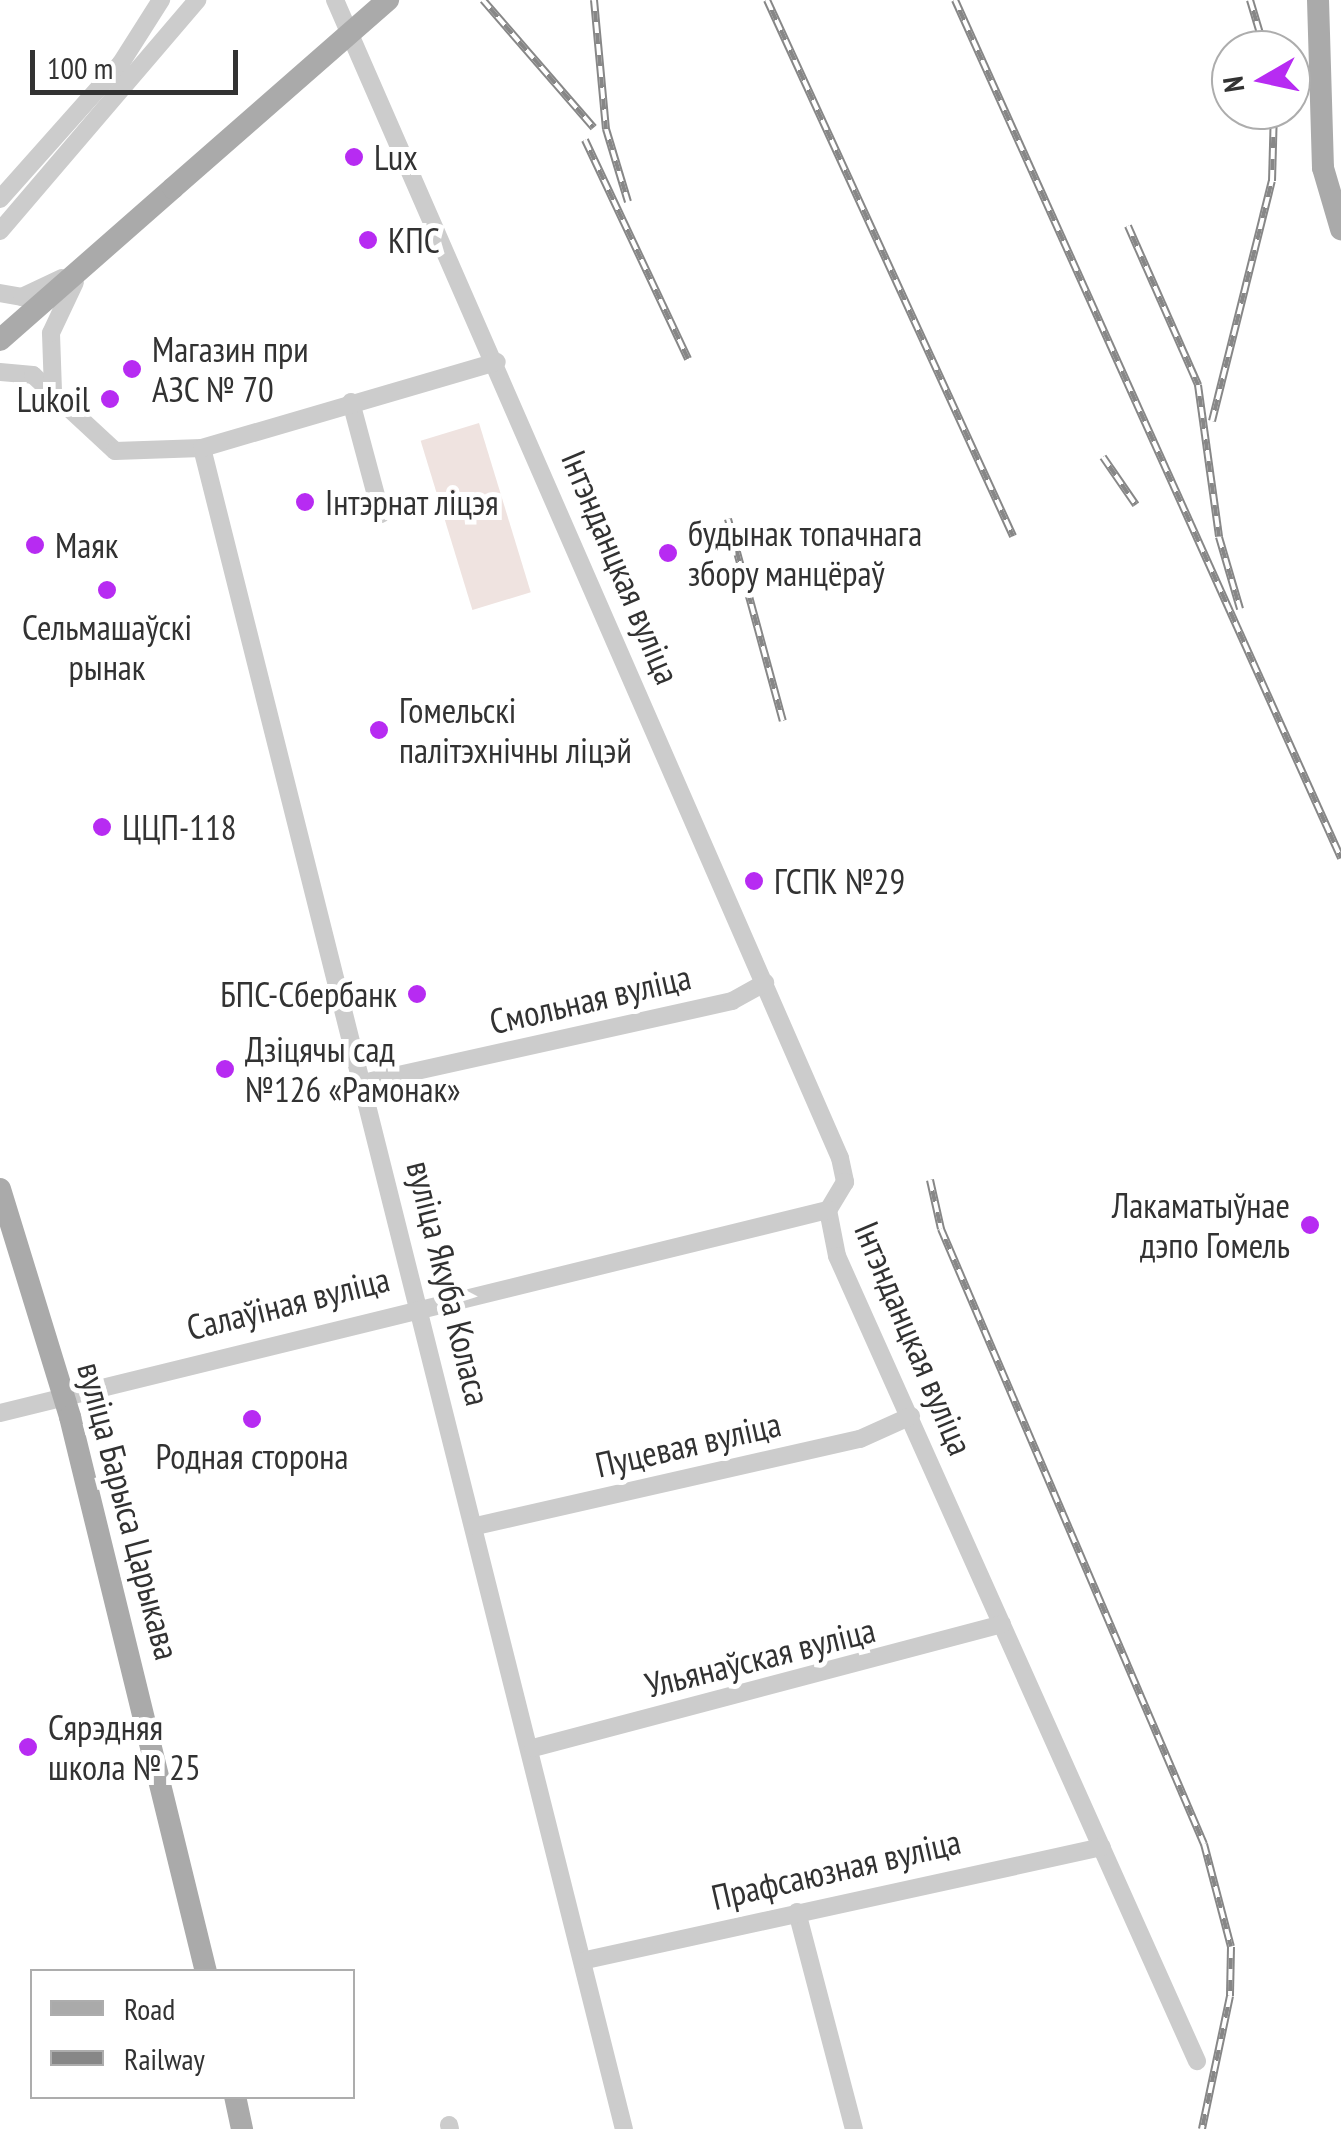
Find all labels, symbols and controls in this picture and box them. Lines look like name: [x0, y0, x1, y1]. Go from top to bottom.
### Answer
scale bar: [35, 30, 242, 92]
north arrow: [1211, 30, 1311, 130]
text: 100 m: [47, 48, 113, 87]
text: N: [1213, 74, 1252, 95]
place label: Lux: [374, 136, 418, 178]
marker: Lux: [343, 146, 365, 168]
place label: КПС: [388, 219, 440, 261]
marker: КПС: [357, 229, 379, 251]
place label: Магазин при АЗС № 70: [152, 328, 309, 410]
marker: Магазин при АЗС № 70: [121, 358, 143, 380]
place label: Lukoil: [17, 378, 90, 420]
marker: Lukoil: [99, 388, 121, 410]
street label: Інтэнданцкая вуліца: [553, 444, 689, 690]
place label: Інтэрнат ліцэя: [325, 481, 499, 523]
marker: Інтэрнат ліцэя: [294, 491, 316, 513]
place label: будынак топачнага збору манцёраў: [688, 512, 922, 594]
place label: Маяк: [55, 524, 118, 566]
marker: Маяк: [24, 534, 46, 556]
marker: будынак топачнага збору манцёраў: [657, 542, 679, 564]
marker: Сельмашаўскі рынак: [96, 579, 118, 601]
place label: Сельмашаўскі рынак: [22, 606, 192, 688]
place label: Гомельскі палітэхнічны ліцэй: [399, 689, 632, 771]
marker: Гомельскі палітэхнічны ліцэй: [368, 719, 390, 741]
place label: ЦЦП-118: [122, 806, 236, 848]
marker: ЦЦП-118: [91, 816, 113, 838]
place label: ГСПК №29: [774, 860, 905, 902]
marker: ГСПК №29: [743, 870, 765, 892]
street label: Смольная вуліца: [485, 955, 695, 1043]
place label: БПС-Сбербанк: [220, 973, 397, 1015]
marker: БПС-Сбербанк: [406, 983, 428, 1005]
place label: Дзіцячы сад №126 «Рамонак»: [245, 1028, 461, 1110]
marker: Дзіцячы сад №126 «Рамонак»: [214, 1058, 236, 1080]
street label: вуліца Якуба Коласа: [398, 1156, 500, 1410]
place label: Лакаматыўнае дэпо Гомель: [1112, 1184, 1290, 1266]
marker: Лакаматыўнае дэпо Гомель: [1299, 1214, 1321, 1236]
street label: Інтэнданцкая вуліца: [846, 1215, 982, 1461]
street label: Салаўіная вуліца: [182, 1258, 394, 1348]
street label: вуліца Барыса Царыкава: [69, 1358, 189, 1664]
street label: Пуцевая вуліца: [591, 1402, 785, 1486]
marker: Родная сторона: [241, 1408, 263, 1430]
place label: Родная сторона: [156, 1435, 348, 1477]
street label: Ульянаўская вуліца: [641, 1608, 879, 1706]
place label: Сярэдняя школа № 25: [48, 1706, 201, 1788]
marker: Сярэдняя школа № 25: [17, 1736, 39, 1758]
street label: Прафсаюзная вуліца: [707, 1820, 965, 1918]
legend: [30, 1969, 355, 2099]
text: Road: [124, 1989, 175, 2028]
text: Railway: [124, 2039, 205, 2078]

